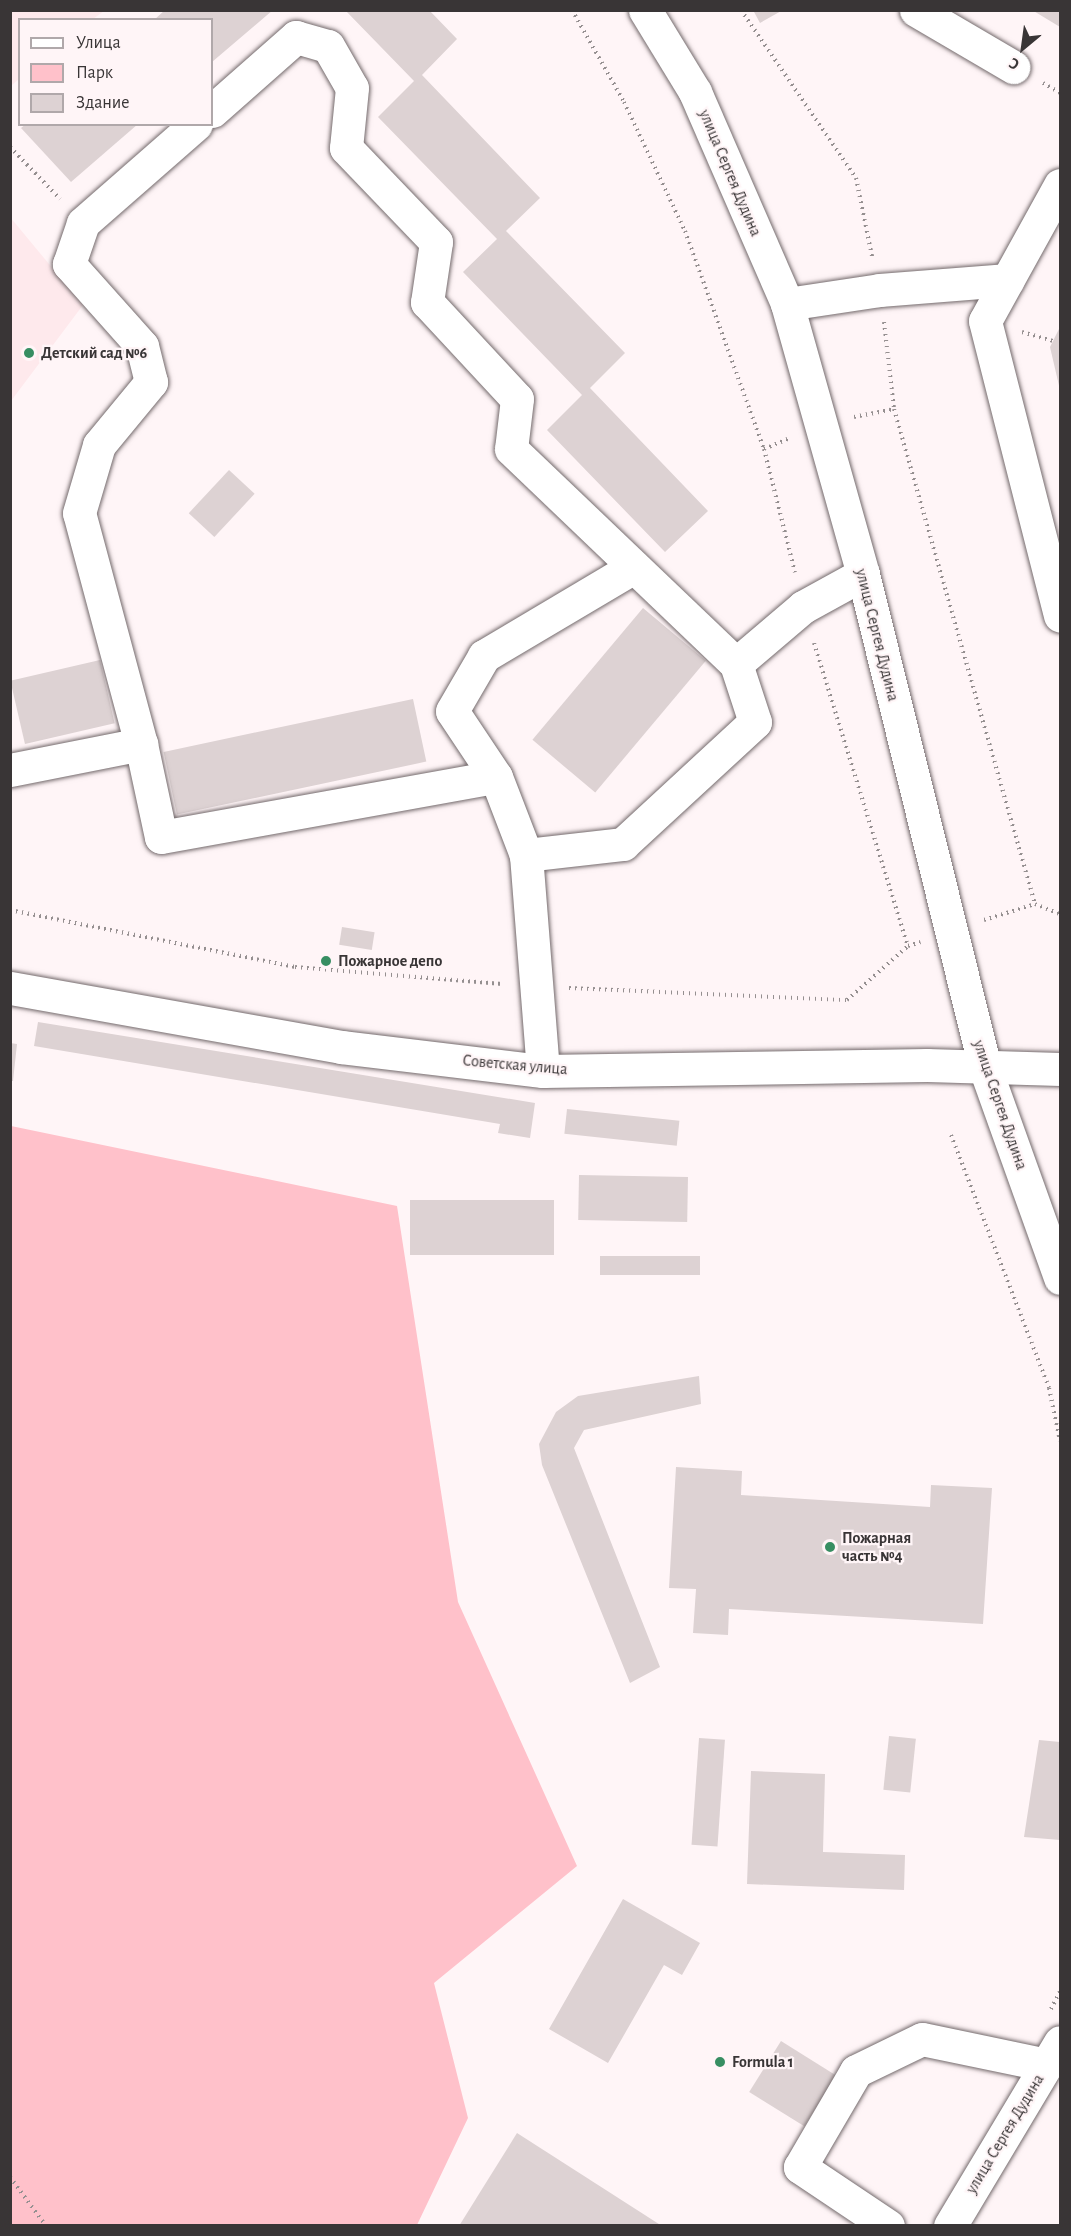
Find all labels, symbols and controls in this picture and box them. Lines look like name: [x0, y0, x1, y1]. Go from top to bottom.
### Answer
legend: [18, 18, 213, 126]
north arrow: [993, 18, 1053, 78]
text: Улица: [76, 34, 121, 52]
text: С: [1007, 55, 1022, 73]
text: Парк: [76, 64, 113, 82]
text: Здание: [76, 94, 130, 112]
street label: улица Сергея Дудина: [695, 107, 765, 239]
place label: Детский сад №6: [41, 343, 147, 363]
marker: Детский сад №6: [22, 346, 36, 360]
street label: улица Сергея Дудина: [851, 567, 903, 703]
place label: Пожарное депо: [338, 951, 442, 971]
marker: Пожарное депо: [319, 954, 333, 968]
street label: улица Сергея Дудина: [969, 1038, 1031, 1172]
street label: Советская улица: [462, 1051, 568, 1079]
place label: Пожарная часть №4: [842, 1528, 911, 1566]
marker: Пожарная часть №4: [823, 1540, 837, 1554]
place label: Formula 1: [732, 2052, 794, 2072]
marker: Formula 1: [713, 2055, 727, 2069]
street label: улица Сергея Дудина: [962, 2071, 1048, 2197]

